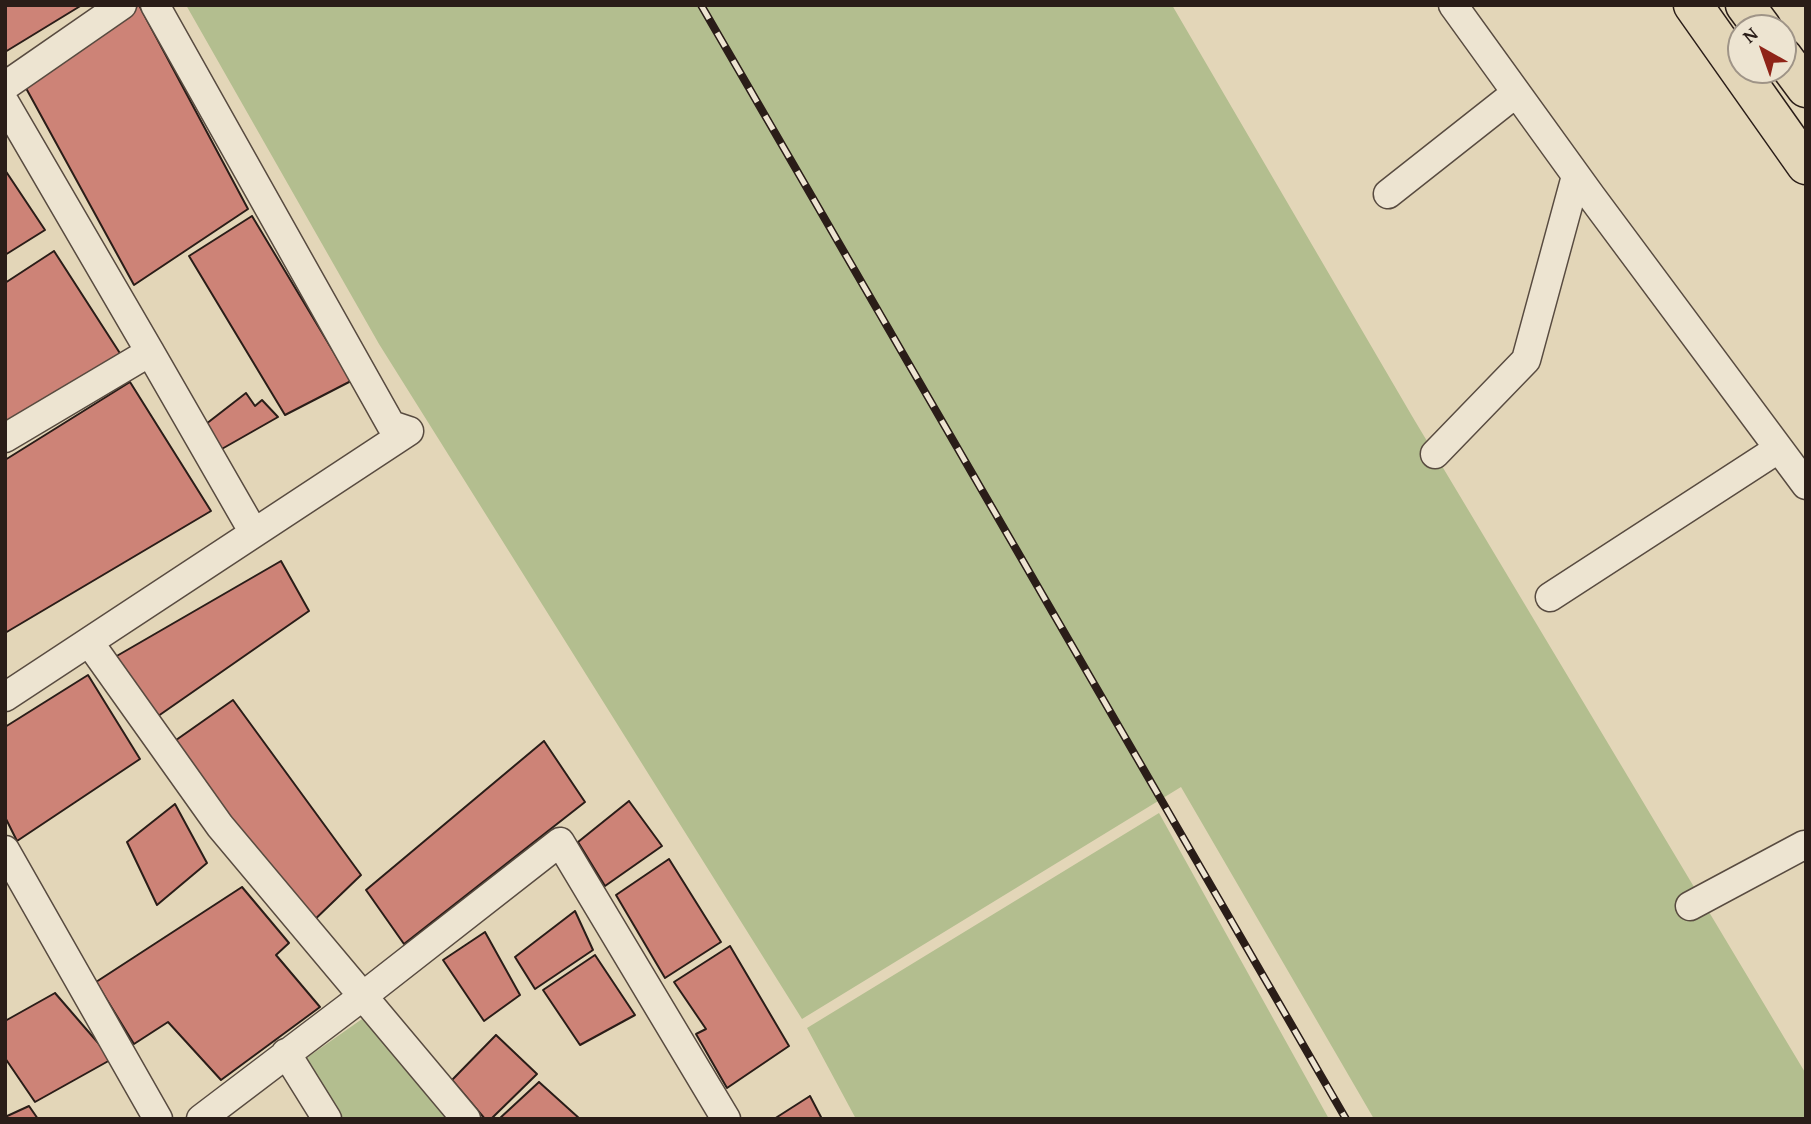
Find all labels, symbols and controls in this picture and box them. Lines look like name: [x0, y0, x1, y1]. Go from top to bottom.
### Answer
north arrow: [1727, 14, 1797, 84]
text: N: [1736, 20, 1764, 49]

